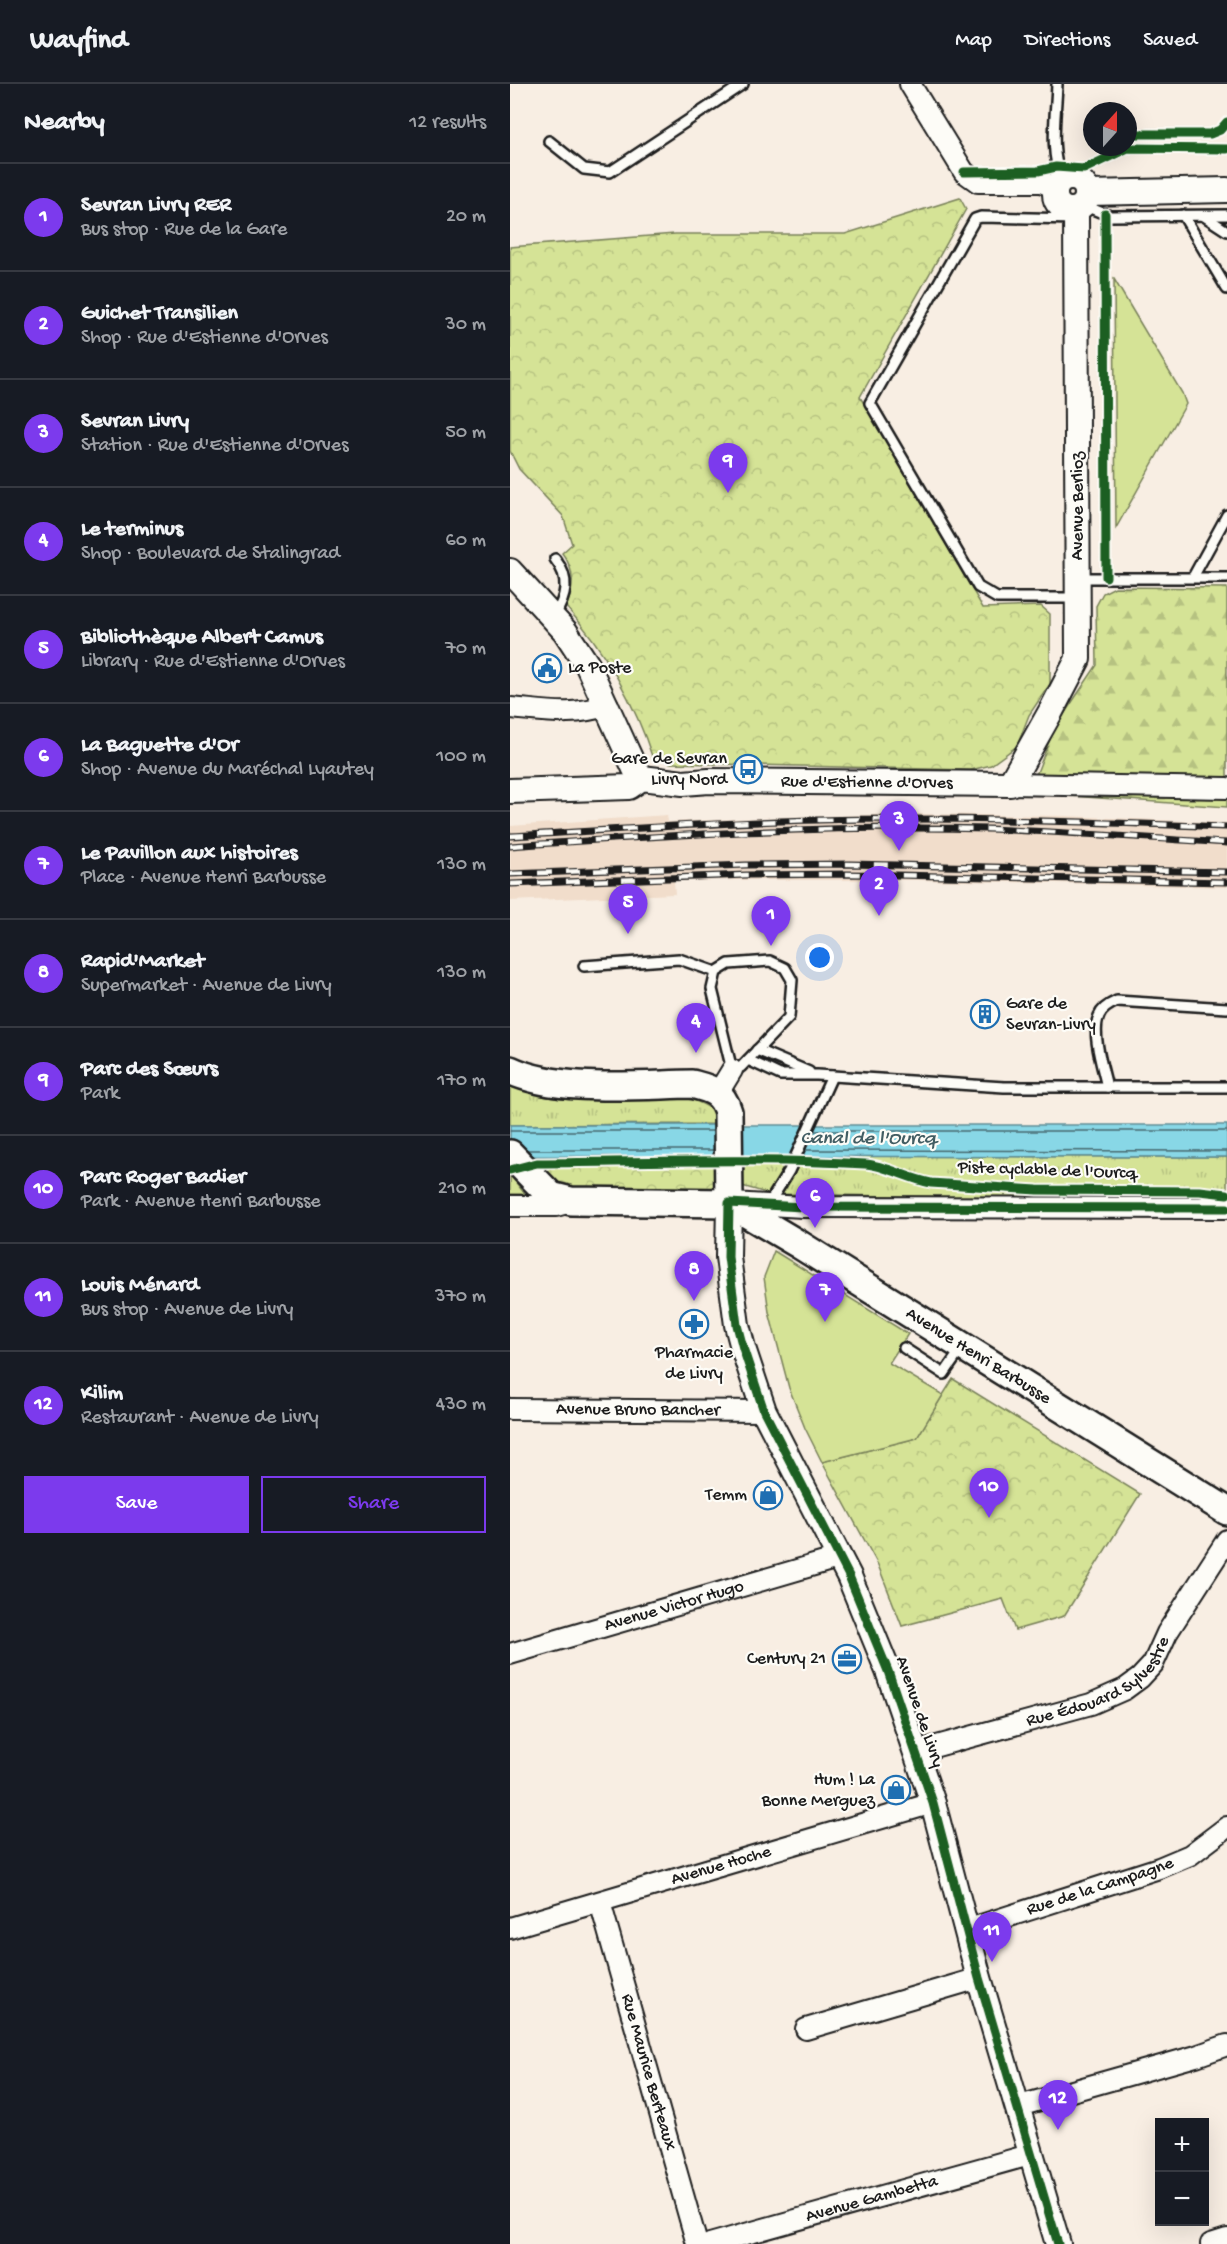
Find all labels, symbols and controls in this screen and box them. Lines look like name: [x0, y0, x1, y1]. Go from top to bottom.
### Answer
text: Wayfind: [30, 25, 127, 58]
text: Map: [955, 29, 992, 54]
text: Directions: [1025, 29, 1110, 54]
text: Saved: [1143, 29, 1197, 54]
north arrow: [1083, 102, 1137, 156]
text: Nearby: [24, 108, 105, 139]
text: 12 results: [409, 112, 486, 135]
text: Sevran Livry RER: [81, 193, 231, 219]
text: 1: [39, 206, 48, 229]
text: 20 m: [446, 206, 486, 229]
text: Bus stop · Rue de la Gare: [81, 219, 287, 242]
text: Guichet Transilien: [81, 301, 238, 327]
text: 2: [39, 314, 48, 337]
text: 30 m: [445, 314, 486, 337]
text: Shop · Rue d'Estienne d'Orves: [81, 327, 328, 350]
text: Sevran Livry: [81, 409, 189, 435]
text: 3: [38, 422, 49, 445]
text: 50 m: [445, 422, 486, 445]
text: Station · Rue d'Estienne d'Orves: [81, 435, 349, 458]
pin: 9: [708, 444, 748, 493]
street label: Avenue Berlioz: [1068, 451, 1089, 560]
text: Le terminus: [81, 517, 183, 543]
text: 4: [39, 530, 48, 553]
text: 60 m: [446, 530, 486, 553]
text: Shop · Boulevard de Stalingrad: [81, 543, 340, 566]
text: Bibliothèque Albert Camus: [81, 625, 323, 651]
text: 5: [38, 638, 49, 661]
text: 70 m: [445, 638, 486, 661]
text: Library · Rue d'Estienne d'Orves: [81, 651, 345, 674]
public building icon: La Poste: [531, 652, 563, 684]
place label: La Poste: [568, 658, 632, 679]
text: La Baguette d'Or: [81, 733, 238, 759]
text: 6: [38, 746, 49, 769]
text: 100 m: [436, 746, 486, 769]
place label: Gare de Sevran Livry Nord: [611, 749, 728, 791]
bus stop icon: Gare de Sevran Livry Nord: [732, 753, 764, 785]
text: Shop · Avenue du Maréchal Lyautey: [81, 759, 374, 782]
street label: Rue d'Estienne d'Orves: [781, 771, 954, 794]
pin: 3: [880, 802, 918, 851]
text: Le Pavillon aux histoires: [81, 841, 298, 867]
text: 7: [38, 854, 49, 877]
text: 130 m: [437, 854, 486, 877]
pin: 2: [860, 866, 898, 916]
text: Place · Avenue Henri Barbusse: [81, 867, 326, 890]
pin: 5: [608, 884, 648, 934]
pin: 1: [752, 896, 790, 946]
your location: [805, 943, 834, 972]
text: Rapid'Market: [81, 949, 204, 975]
text: 8: [38, 962, 49, 985]
text: 130 m: [437, 962, 486, 985]
text: Supermarket · Avenue de Livry: [81, 975, 332, 998]
place label: Gare de Sevran-Livry: [1006, 994, 1096, 1036]
building icon: Gare de Sevran-Livry: [969, 998, 1001, 1030]
pin: 4: [676, 1004, 716, 1053]
text: Parc des Sœurs: [81, 1057, 218, 1083]
text: 9: [38, 1070, 49, 1093]
text: 170 m: [437, 1070, 486, 1093]
text: Park: [81, 1083, 119, 1106]
water label: Canal de l'Ourcq: [800, 1128, 939, 1151]
street label: Piste cyclable de l'Ourcq: [956, 1157, 1139, 1185]
text: Parc Roger Badier: [81, 1165, 246, 1191]
text: 10: [34, 1178, 53, 1201]
text: 210 m: [438, 1178, 486, 1201]
pin: 6: [796, 1178, 834, 1228]
text: Park · Avenue Henri Barbusse: [81, 1191, 321, 1214]
pin: 8: [674, 1252, 714, 1301]
pin: 7: [806, 1272, 844, 1322]
text: Louis Ménard: [81, 1273, 199, 1299]
text: 11: [35, 1286, 52, 1309]
text: 370 m: [435, 1286, 486, 1309]
text: Bus stop · Avenue de Livry: [81, 1299, 293, 1322]
street label: Avenue Henri Barbusse: [902, 1303, 1056, 1410]
pharmacy icon: Pharmacie de Livry: [678, 1308, 710, 1340]
place label: Pharmacie de Livry: [654, 1343, 734, 1385]
text: Kilim: [81, 1381, 123, 1407]
text: 12: [35, 1394, 52, 1417]
text: 430 m: [436, 1394, 486, 1417]
street label: Avenue Bruno Bancher: [556, 1399, 722, 1421]
text: Restaurant · Avenue de Livry: [81, 1407, 318, 1430]
pin: 10: [970, 1468, 1008, 1518]
button: Save: [24, 1476, 249, 1533]
button: Share: [261, 1476, 486, 1533]
shop icon: Temm: [752, 1479, 784, 1511]
place label: Temm: [704, 1485, 747, 1506]
street label: Avenue Victor Hugo: [602, 1576, 746, 1636]
street label: Rue Édouard Sylvestre: [1024, 1633, 1175, 1732]
office icon: Century 21: [831, 1643, 863, 1675]
place label: Century 21: [747, 1649, 826, 1670]
street label: Avenue de Livry: [890, 1654, 948, 1770]
place label: Hum ! La Bonne Merguez: [761, 1770, 876, 1812]
shop icon: Hum ! La Bonne Merguez: [880, 1774, 912, 1806]
street label: Avenue Hoche: [669, 1841, 774, 1890]
street label: Rue de la Campagne: [1024, 1852, 1177, 1920]
pin: 11: [972, 1912, 1012, 1962]
street label: Rue Maurice Berteaux: [616, 1992, 681, 2154]
pin: 12: [1038, 2080, 1078, 2130]
map controls: [1155, 2118, 1209, 2226]
button: +: [1155, 2118, 1209, 2172]
street label: Avenue Gambetta: [803, 2170, 941, 2227]
button: −: [1155, 2172, 1209, 2226]

